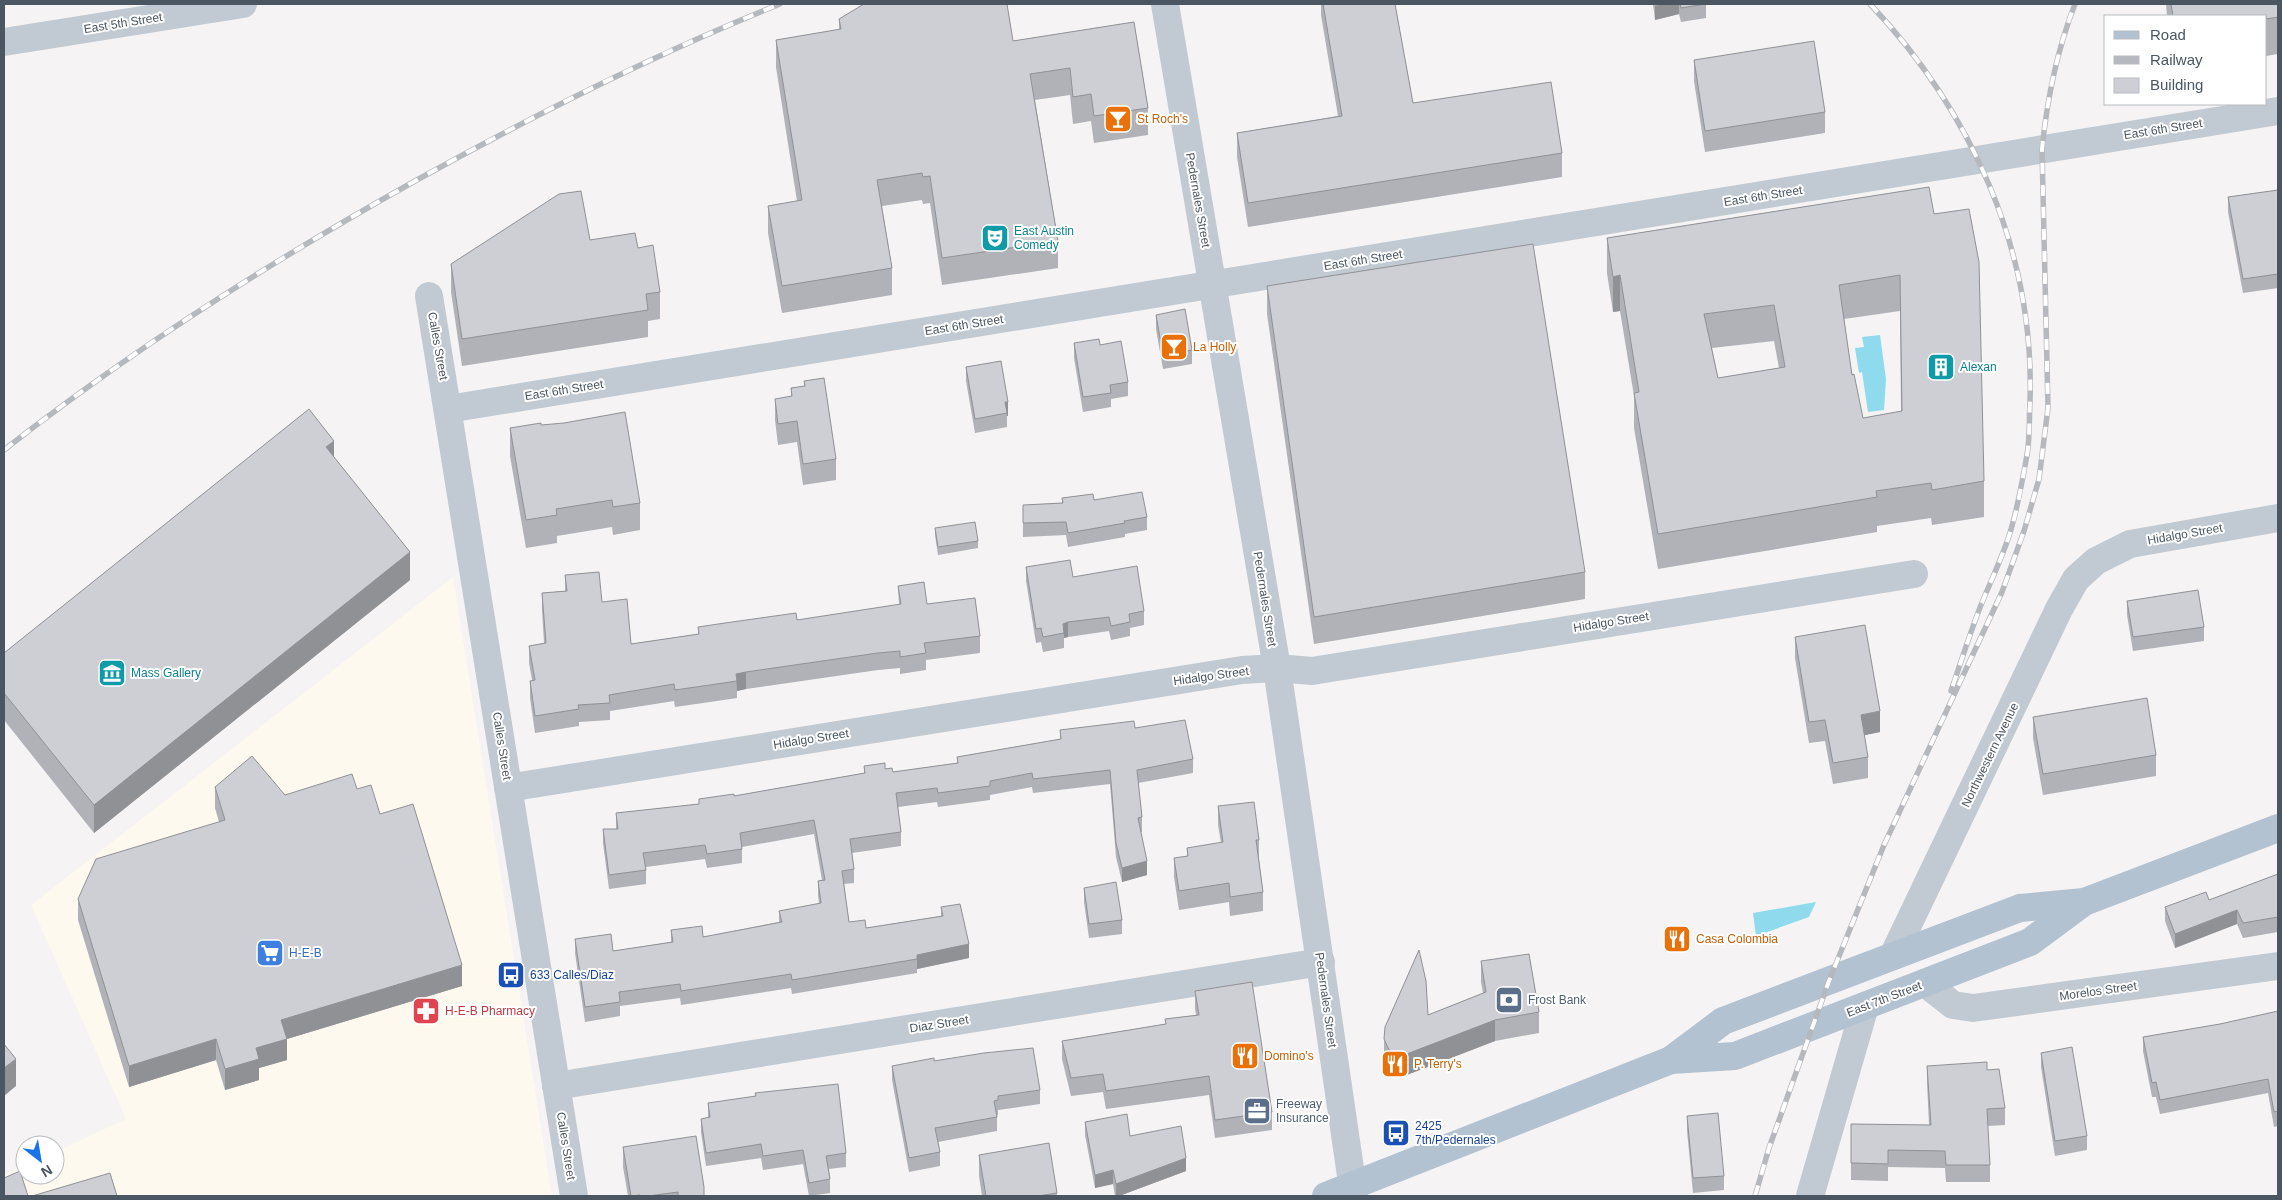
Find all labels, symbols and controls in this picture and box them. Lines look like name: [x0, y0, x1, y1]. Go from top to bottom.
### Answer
street label: East 5th Street: [83, 10, 164, 36]
legend: [2104, 15, 2267, 105]
text: Road: [2150, 26, 2186, 43]
text: Railway: [2150, 51, 2203, 68]
text: Building: [2150, 76, 2203, 93]
bar icon: St Roch's: [1103, 104, 1133, 134]
place label: St Roch's: [1137, 112, 1188, 126]
street label: East 6th Street: [2123, 116, 2204, 142]
street label: Pedernales Street: [1183, 151, 1213, 249]
street label: East 6th Street: [1723, 183, 1804, 209]
theatre icon: East Austin Comedy: [980, 223, 1010, 253]
place label: East Austin Comedy: [1014, 224, 1074, 252]
street label: East 6th Street: [1323, 247, 1404, 273]
street label: Calles Street: [425, 311, 451, 382]
street label: East 6th Street: [924, 312, 1005, 338]
bar icon: La Holly: [1159, 332, 1189, 362]
place label: La Holly: [1193, 340, 1236, 354]
building icon: Alexan: [1926, 352, 1956, 382]
place label: Alexan: [1960, 360, 1997, 374]
street label: East 6th Street: [524, 377, 605, 403]
street label: Hidalgo Street: [2146, 520, 2224, 547]
street label: Pedernales Street: [1251, 550, 1280, 648]
street label: Hidalgo Street: [1572, 609, 1650, 635]
museum icon: Mass Gallery: [97, 658, 127, 688]
street label: Hidalgo Street: [1172, 664, 1250, 688]
place label: Mass Gallery: [131, 666, 201, 680]
street label: Northwestern Avenue: [1959, 700, 2022, 810]
street label: Calles Street: [490, 711, 514, 782]
street label: Hidalgo Street: [772, 726, 850, 752]
restaurant icon: Casa Colombia: [1662, 924, 1692, 954]
place label: Casa Colombia: [1696, 932, 1778, 946]
supermarket icon: H-E-B: [255, 938, 285, 968]
place label: H-E-B: [289, 946, 322, 960]
street label: Pedernales Street: [1312, 951, 1340, 1049]
bus stop icon: 633 Calles/Diaz: [496, 960, 526, 990]
place label: 633 Calles/Diaz: [530, 968, 614, 982]
street label: East 7th Street: [1844, 978, 1924, 1020]
street label: Morelos Street: [2058, 979, 2138, 1003]
bank icon: Frost Bank: [1494, 985, 1524, 1015]
place label: Frost Bank: [1528, 993, 1587, 1007]
pharmacy icon: H-E-B Pharmacy: [411, 996, 441, 1026]
place label: H-E-B Pharmacy: [445, 1004, 535, 1018]
street label: Diaz Street: [909, 1012, 970, 1036]
restaurant icon: Domino's: [1230, 1041, 1260, 1071]
place label: Domino's: [1264, 1049, 1314, 1063]
restaurant icon: P. Terry's: [1380, 1049, 1410, 1079]
place label: P. Terry's: [1414, 1057, 1462, 1071]
office icon: Freeway Insurance: [1242, 1096, 1272, 1126]
place label: Freeway Insurance: [1276, 1097, 1329, 1125]
street label: Calles Street: [554, 1111, 578, 1182]
bus stop icon: 2425 7th/Pedernales: [1381, 1118, 1411, 1148]
place label: 2425 7th/Pedernales: [1415, 1119, 1496, 1147]
north arrow: [15, 1135, 65, 1185]
text: N: [38, 1162, 55, 1181]

